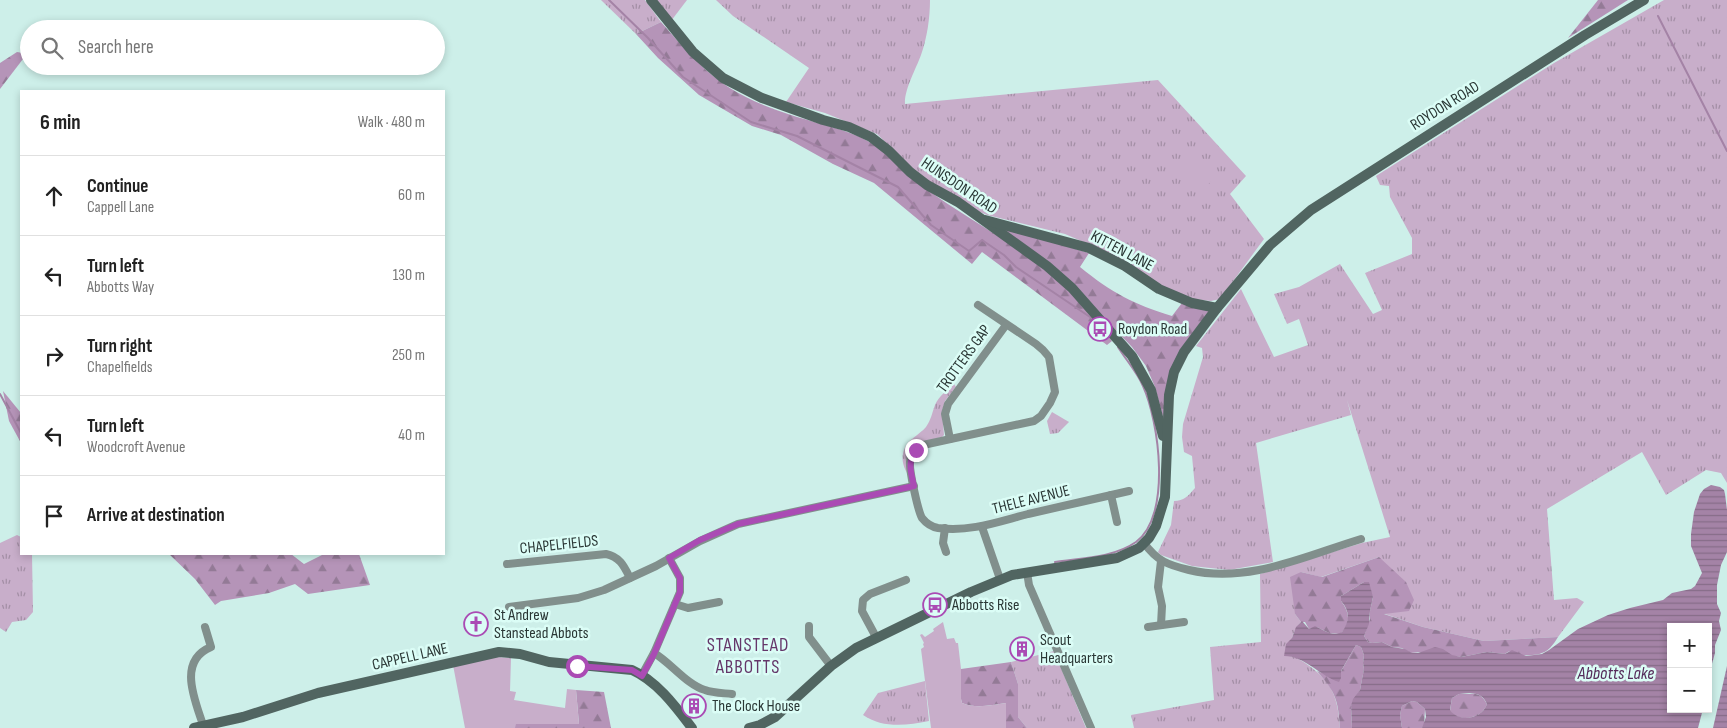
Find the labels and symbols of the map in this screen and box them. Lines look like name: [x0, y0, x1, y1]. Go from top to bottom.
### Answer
street label: ROYDON ROAD: [1407, 77, 1483, 135]
street label: HUNSDON ROAD: [917, 154, 1001, 218]
street label: KITTEN LANE: [1087, 227, 1157, 275]
bus stop icon: Roydon Road: [1087, 316, 1113, 342]
place label: Roydon Road: [1118, 320, 1187, 339]
street label: TROTTERS GAP: [933, 321, 995, 397]
route end: [905, 439, 928, 462]
street label: THELE AVENUE: [990, 481, 1072, 519]
street label: CHAPELFIELDS: [519, 531, 599, 559]
bus stop icon: Abbotts Rise: [922, 592, 948, 618]
place label: Abbotts Rise: [951, 596, 1019, 615]
place label: St Andrew Stanstead Abbots: [494, 606, 589, 643]
church icon: St Andrew Stanstead Abbots: [463, 611, 489, 637]
place label: Scout Headquarters: [1040, 631, 1113, 668]
district label: STANSTEAD ABBOTTS: [707, 634, 789, 679]
building icon: Scout Headquarters: [1009, 636, 1035, 662]
street label: CAPPELL LANE: [370, 639, 450, 675]
route start: [566, 655, 589, 678]
water label: Abbotts Lake: [1577, 663, 1654, 684]
building icon: The Clock House: [681, 693, 707, 719]
place label: The Clock House: [712, 697, 800, 716]

